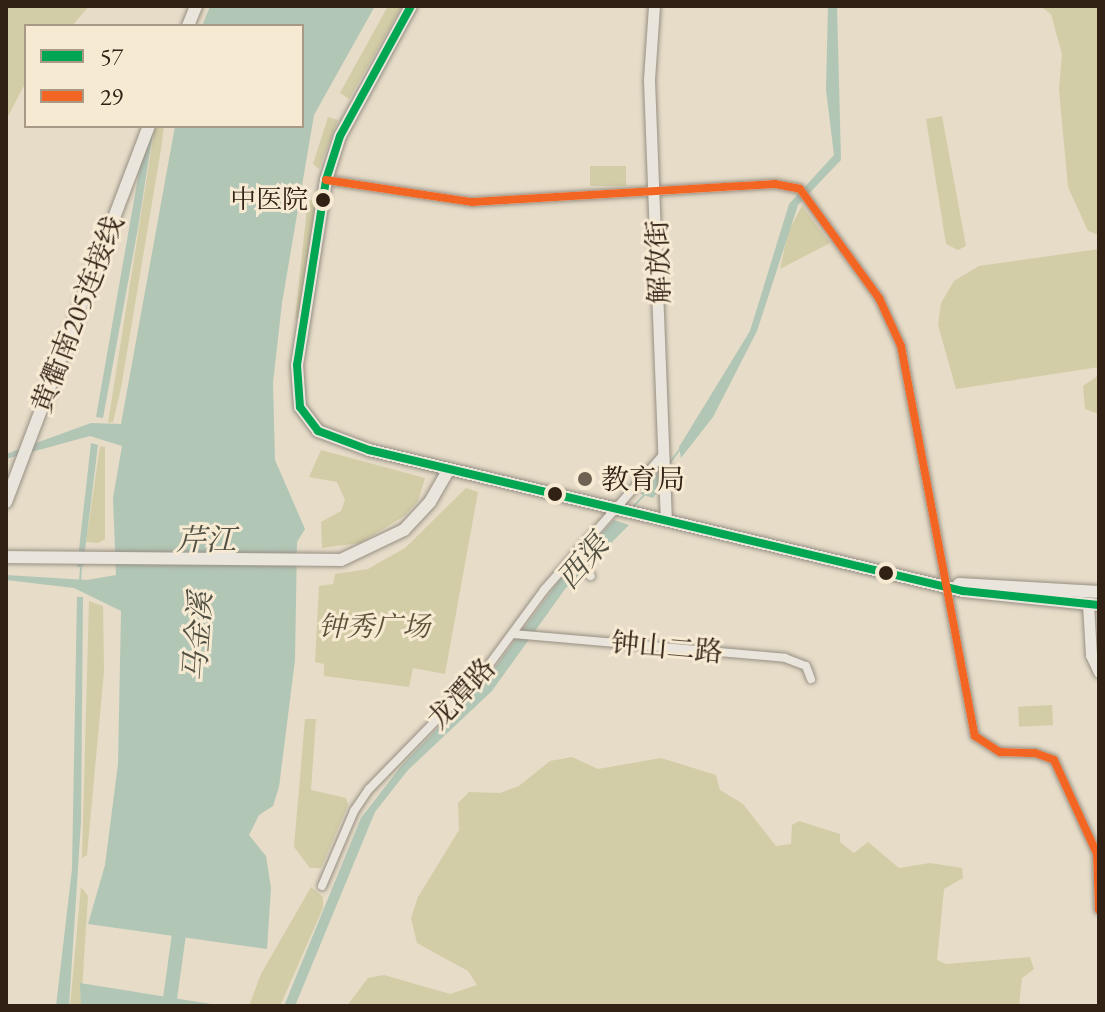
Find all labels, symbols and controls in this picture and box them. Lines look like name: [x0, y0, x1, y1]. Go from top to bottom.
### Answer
legend: [24, 24, 304, 128]
text: 57: [100, 41, 123, 72]
text: 29: [100, 81, 123, 112]
place label: 中医院: [230, 184, 308, 216]
marker: 中医院: [315, 192, 331, 208]
street label: 黄衢南205连接线: [24, 211, 130, 417]
street label: 解放街: [640, 219, 676, 305]
place label: 教育局: [601, 462, 685, 496]
marker: 教育局: [576, 470, 594, 488]
unlabelled marker: [547, 486, 563, 502]
water label: 芹江: [176, 522, 236, 558]
water label: 西渠: [550, 528, 616, 596]
unlabelled marker: [878, 565, 894, 581]
water label: 马金溪: [177, 591, 219, 683]
park label: 钟秀广场: [318, 609, 430, 643]
street label: 钟山二路: [610, 625, 724, 669]
street label: 龙潭路: [420, 651, 502, 735]

